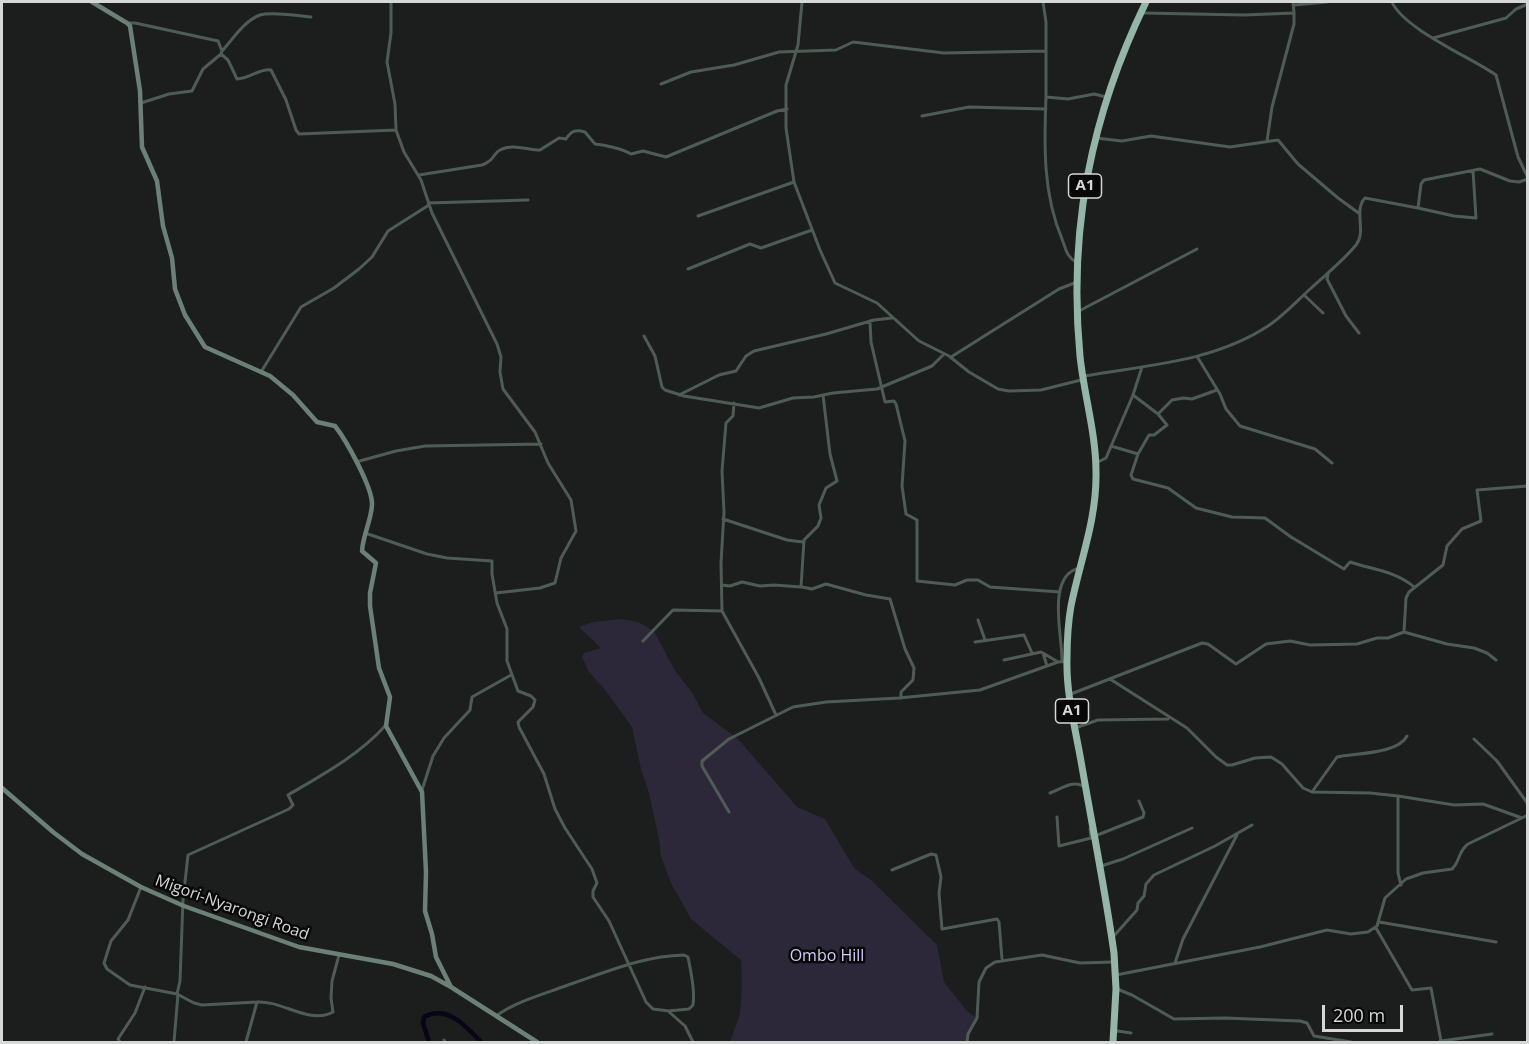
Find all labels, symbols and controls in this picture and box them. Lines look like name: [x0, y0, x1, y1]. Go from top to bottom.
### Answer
road number: A1: [1068, 174, 1102, 198]
road number: A1: [1056, 699, 1088, 723]
street label: Migori-Nyarongi Road: [152, 871, 312, 945]
park label: Ombo Hill: [790, 946, 864, 966]
scale bar: [1325, 993, 1406, 1031]
text: 200 m: [1333, 1003, 1385, 1027]

